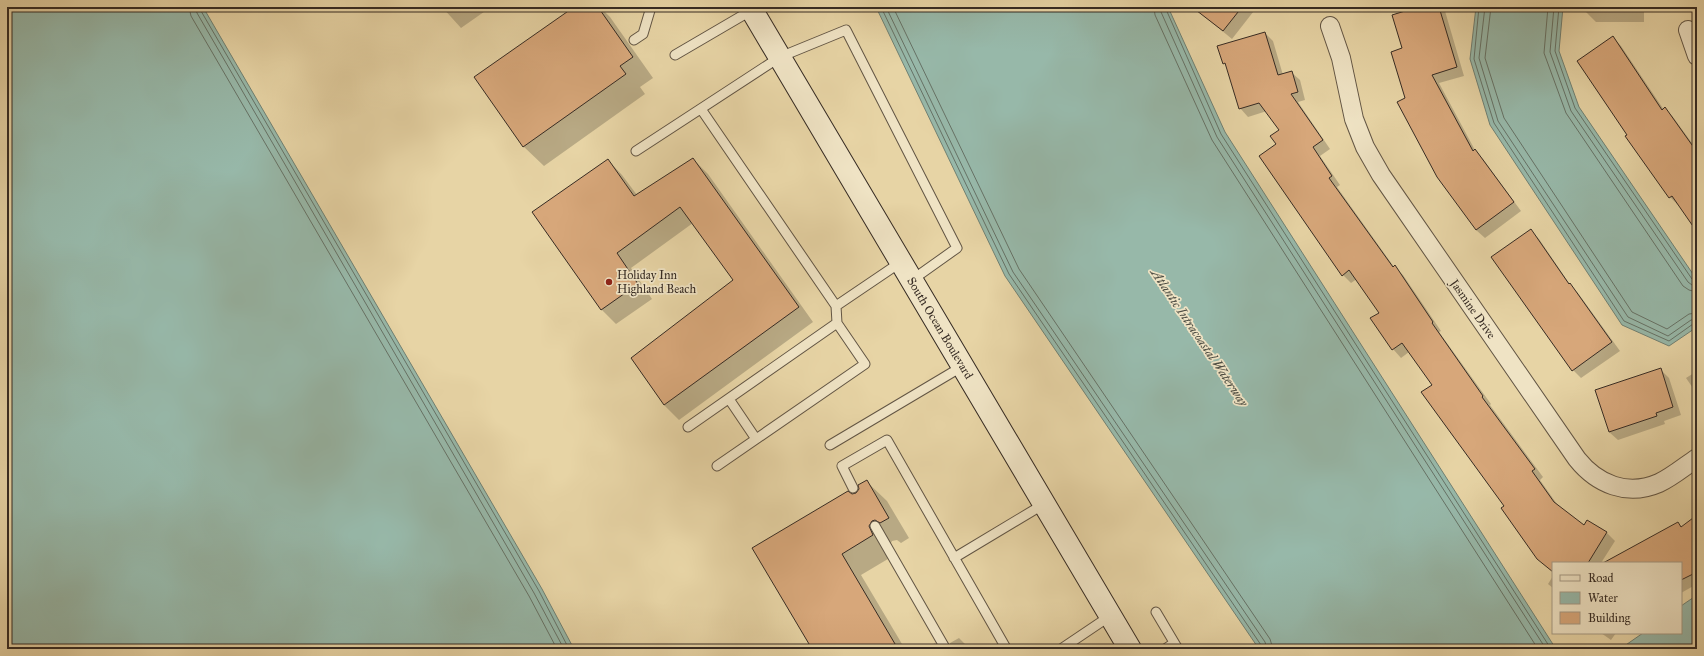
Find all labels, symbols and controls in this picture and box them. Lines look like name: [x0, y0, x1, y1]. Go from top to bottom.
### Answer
water label: Atlantic Intracoastal Waterway: [1146, 264, 1252, 410]
place label: Holiday Inn Highland Beach: [617, 268, 696, 297]
street label: South Ocean Boulevard: [904, 275, 976, 381]
street label: Jasmine Drive: [1445, 275, 1499, 342]
marker: Holiday Inn Highland Beach: [604, 277, 614, 287]
legend: [1552, 562, 1682, 634]
text: Road: [1588, 571, 1614, 585]
text: Water: [1588, 591, 1618, 605]
text: Building: [1588, 611, 1631, 626]

